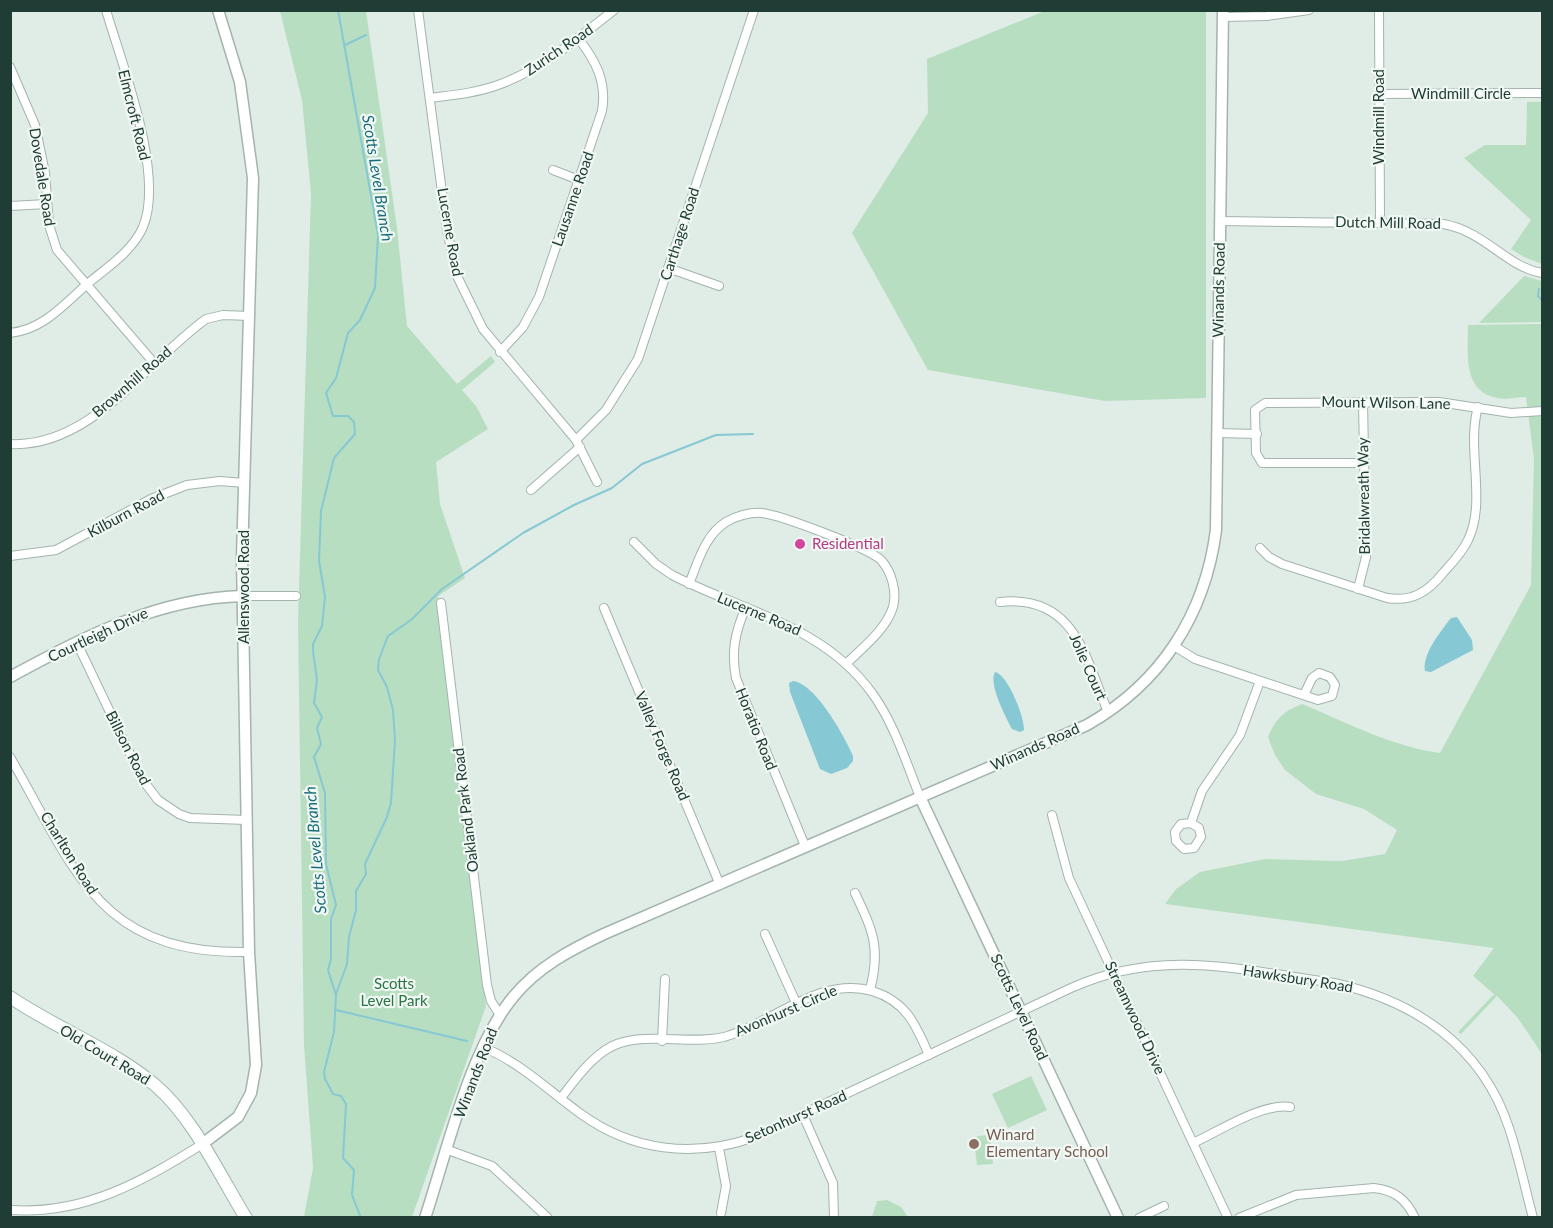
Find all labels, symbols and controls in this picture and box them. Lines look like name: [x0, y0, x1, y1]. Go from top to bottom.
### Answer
street label: Zurich Road: [521, 20, 596, 79]
street label: Elmcroft Road: [115, 68, 155, 162]
street label: Windmill Road: [1369, 69, 1387, 165]
street label: Windmill Circle: [1411, 84, 1511, 102]
water label: Scotts Level Branch: [359, 113, 398, 243]
street label: Dovedale Road: [26, 126, 60, 227]
street label: Lausanne Road: [547, 149, 597, 249]
street label: Carthage Road: [656, 185, 703, 283]
street label: Lucerne Road: [434, 186, 468, 277]
street label: Dutch Mill Road: [1335, 212, 1441, 232]
street label: Winands Road: [1208, 242, 1228, 338]
street label: Brownhill Road: [88, 342, 175, 421]
street label: Mount Wilson Lane: [1321, 392, 1451, 412]
street label: Bridalwreath Way: [1353, 437, 1373, 555]
street label: Kilburn Road: [84, 485, 167, 541]
street label: Allenswood Road: [234, 530, 252, 644]
place label: Residential: [812, 534, 884, 552]
marker: Residential: [793, 537, 807, 551]
street label: Lucerne Road: [715, 587, 804, 639]
street label: Courtleigh Drive: [45, 603, 151, 665]
street label: Jolie Court: [1066, 630, 1112, 703]
street label: Horatio Road: [732, 685, 782, 772]
street label: Valley Forge Road: [632, 688, 694, 803]
street label: Billson Road: [103, 708, 155, 788]
street label: Winands Road: [987, 718, 1082, 774]
street label: Oakland Park Road: [448, 747, 482, 873]
water label: Scotts Level Branch: [299, 786, 330, 915]
street label: Charlton Road: [37, 808, 102, 897]
street label: Scotts Level Road: [987, 951, 1052, 1063]
street label: Streamwood Drive: [1102, 958, 1170, 1077]
street label: Hawksbury Road: [1242, 960, 1354, 996]
park label: Scotts Level Park: [360, 974, 428, 1009]
street label: Avonhurst Circle: [732, 980, 839, 1040]
street label: Old Court Road: [57, 1020, 154, 1088]
street label: Winands Road: [450, 1025, 501, 1120]
street label: Setonhurst Road: [742, 1086, 849, 1147]
place label: Winard Elementary School: [986, 1125, 1108, 1160]
marker: Winard Elementary School: [967, 1137, 981, 1151]

